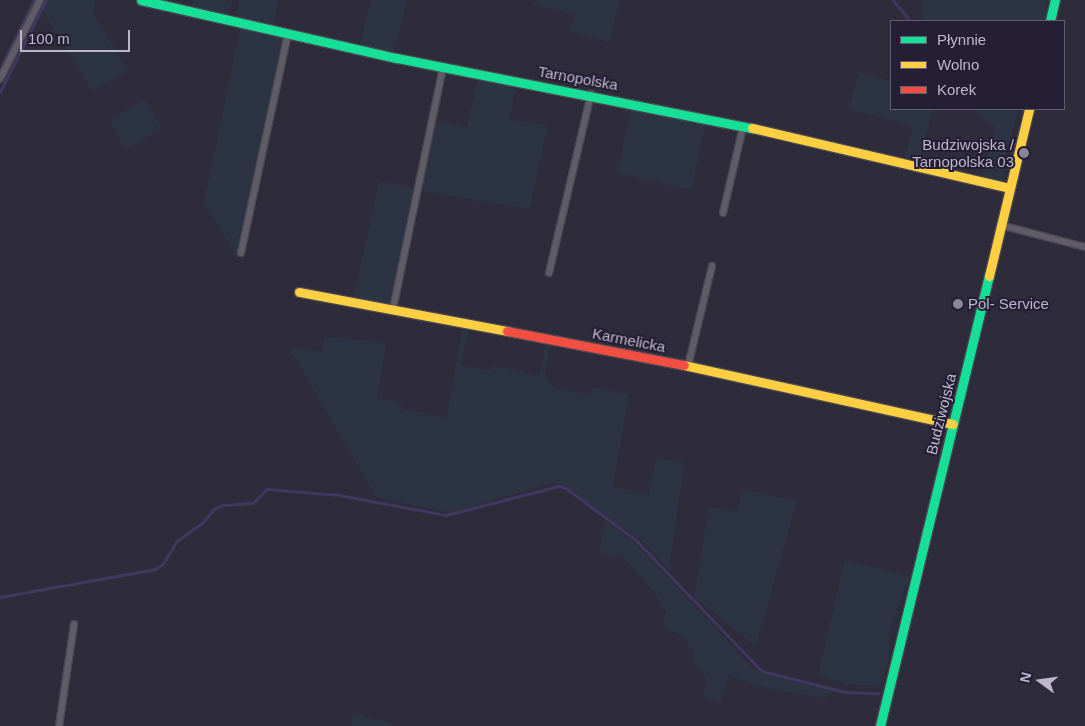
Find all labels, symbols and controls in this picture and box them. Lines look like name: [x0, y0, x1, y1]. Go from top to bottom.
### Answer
scale bar: [22, 20, 132, 52]
legend: [890, 20, 1065, 110]
text: 100 m: [28, 30, 70, 47]
text: Płynnie: [937, 31, 986, 48]
text: Wolno: [937, 56, 979, 73]
street label: Tarnopolska: [537, 62, 619, 94]
text: Korek: [937, 81, 976, 98]
place label: Budziwojska / Tarnopolska 03: [912, 135, 1014, 170]
marker: Budziwojska / Tarnopolska 03: [1018, 147, 1030, 159]
place label: Pol- Service: [968, 295, 1049, 313]
marker: Pol- Service: [952, 298, 964, 310]
street label: Karmelicka: [591, 324, 667, 356]
street label: Budziwojska: [922, 371, 960, 457]
north arrow: [1015, 656, 1065, 706]
text: N: [1016, 671, 1034, 684]

